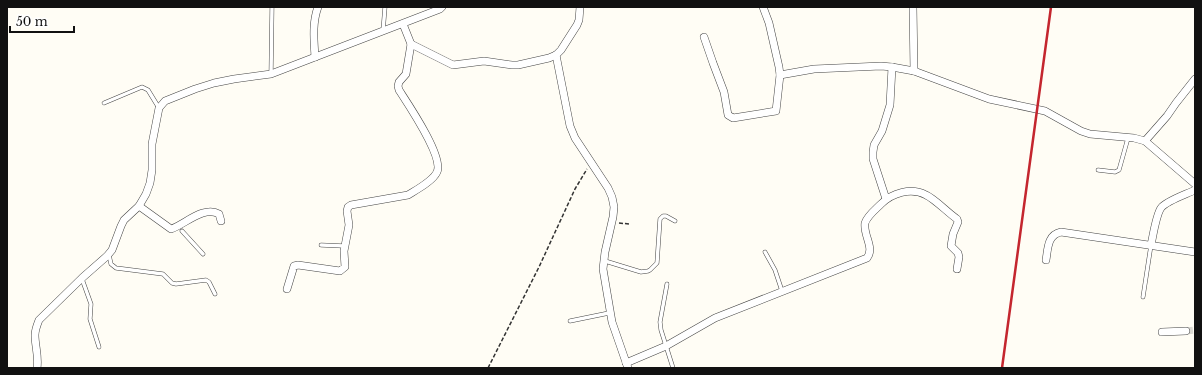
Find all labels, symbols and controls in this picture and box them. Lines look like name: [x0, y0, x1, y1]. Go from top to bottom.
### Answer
scale bar: [10, 8, 74, 34]
text: 50 m: [16, 14, 48, 29]

